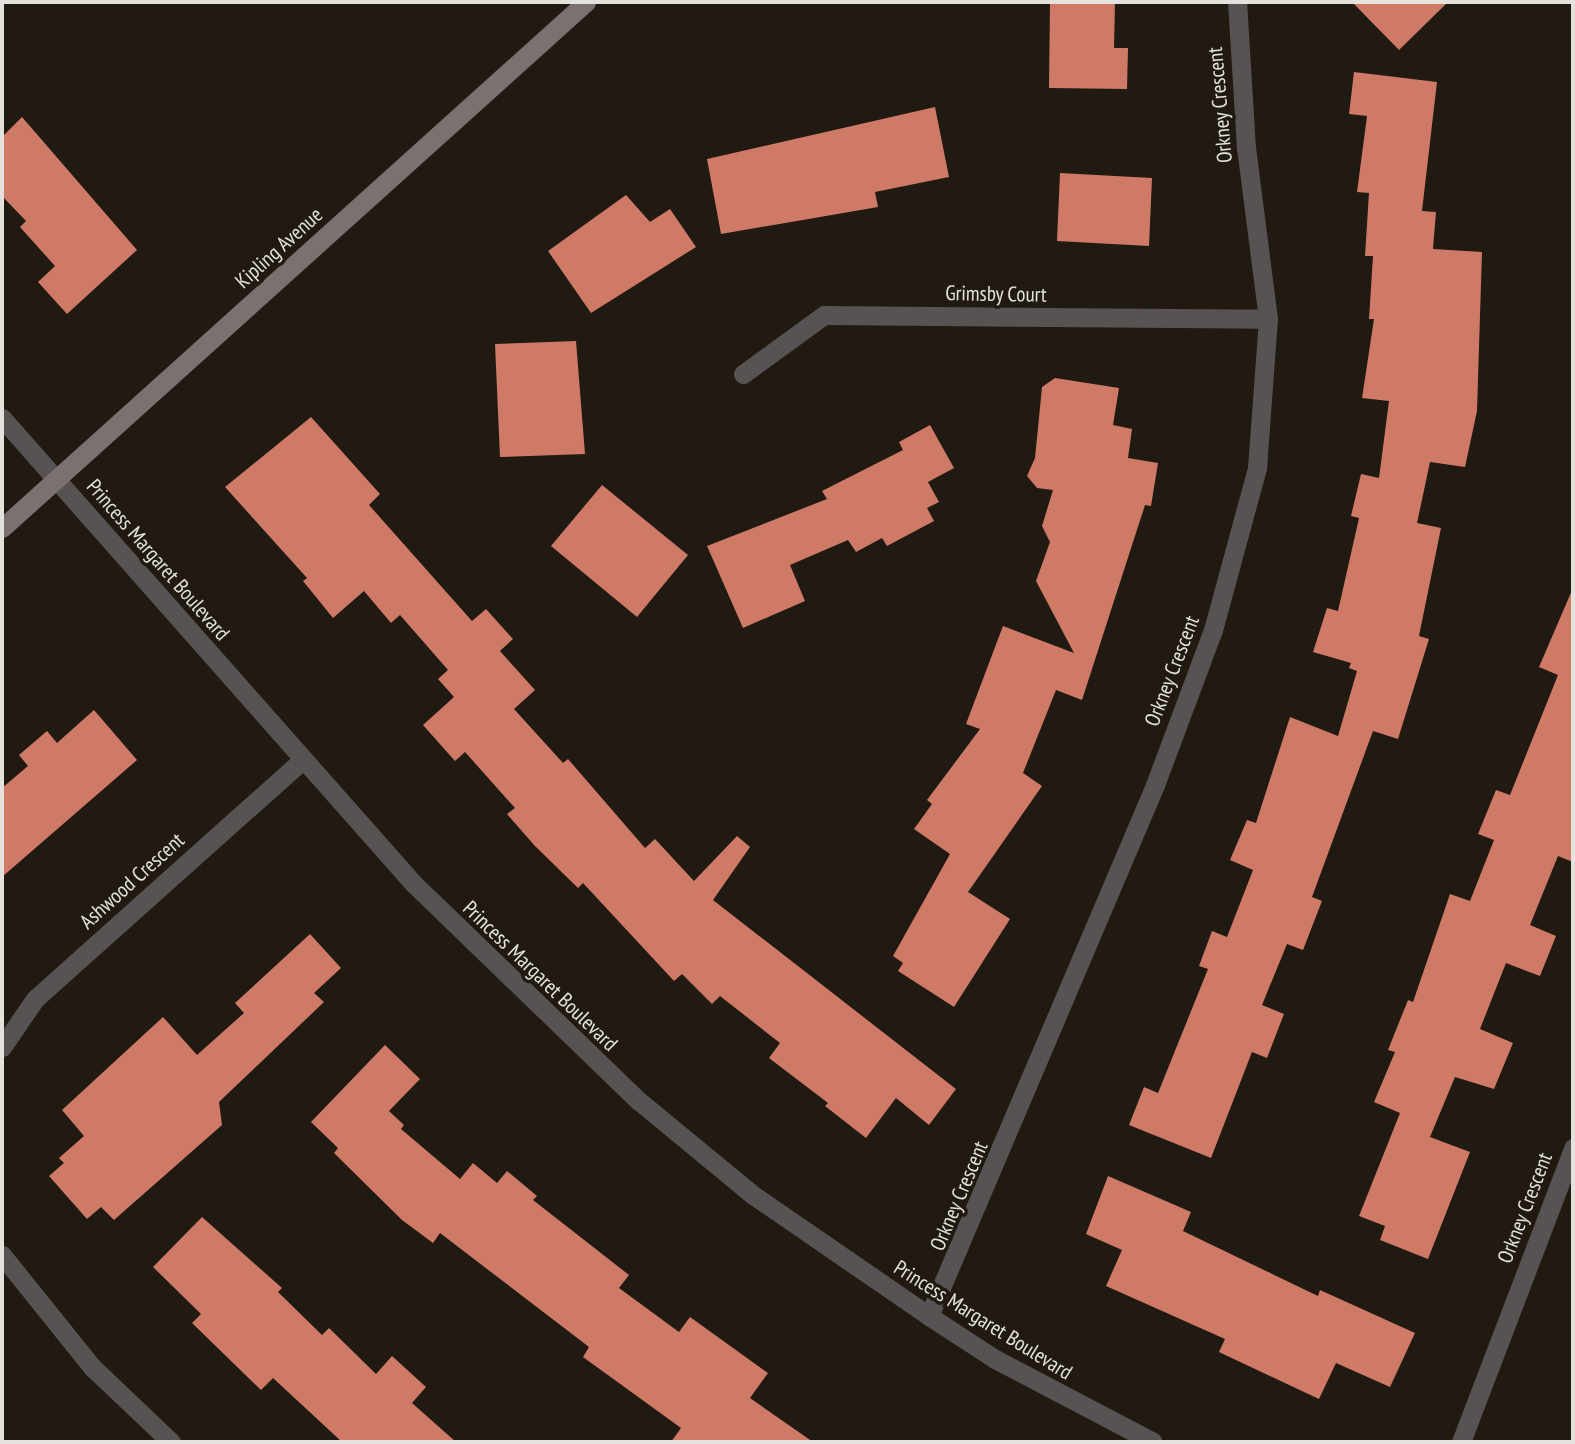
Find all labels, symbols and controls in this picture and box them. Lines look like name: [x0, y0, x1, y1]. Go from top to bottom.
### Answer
street label: Orkney Crescent: [1202, 46, 1238, 164]
street label: Kipling Avenue: [230, 202, 328, 294]
street label: Grimsby Court: [945, 281, 1047, 307]
street label: Princess Margaret Boulevard: [81, 474, 235, 646]
street label: Orkney Crescent: [1139, 612, 1205, 730]
street label: Ashwood Crescent: [75, 828, 189, 934]
street label: Princess Margaret Boulevard: [457, 896, 623, 1056]
street label: Orkney Crescent: [925, 1137, 993, 1255]
street label: Orkney Crescent: [1492, 1149, 1558, 1267]
street label: Princess Margaret Boulevard: [889, 1255, 1077, 1385]

